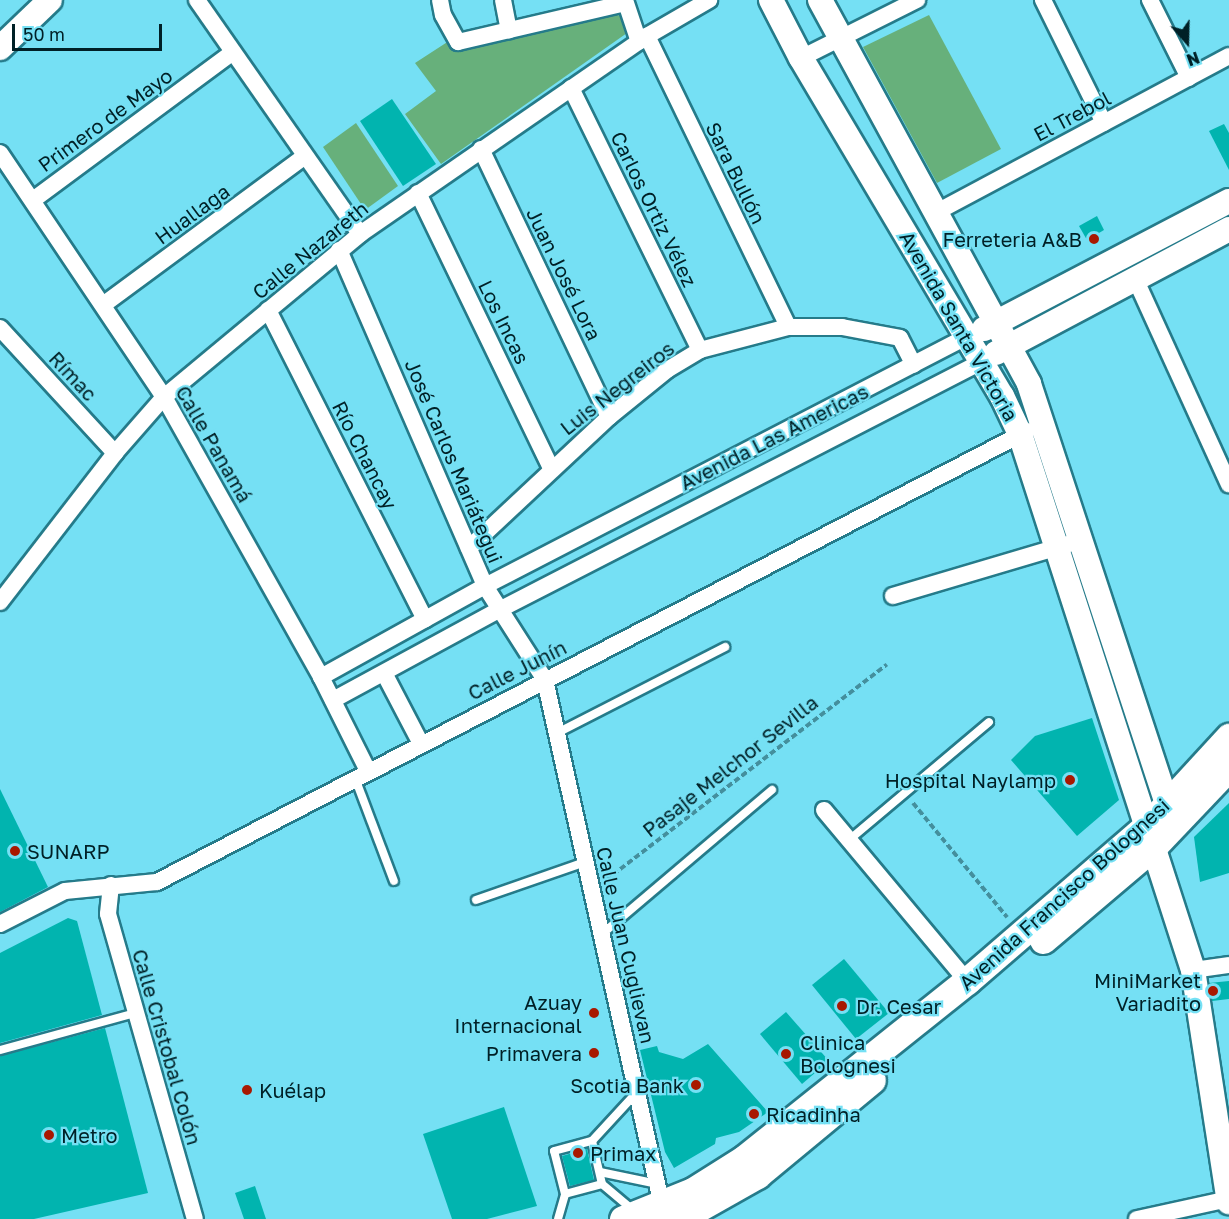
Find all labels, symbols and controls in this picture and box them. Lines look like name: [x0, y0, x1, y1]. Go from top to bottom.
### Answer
scale bar: [15, 12, 165, 50]
north arrow: [1157, 12, 1217, 72]
text: 50 m: [23, 23, 65, 45]
text: N: [1184, 47, 1202, 70]
street label: Primero de Mayo: [33, 63, 177, 177]
street label: El Trebol: [1029, 86, 1115, 146]
street label: Sara Bullón: [701, 118, 771, 228]
street label: Carlos Ortiz Vélez: [606, 127, 702, 291]
street label: Huallaga: [150, 179, 234, 249]
street label: Calle Nazareth: [247, 196, 373, 304]
street label: Juan José Lora: [522, 204, 606, 344]
street label: Avenida Santa Victoria: [895, 227, 1023, 425]
place label: Ferreteria A&B: [942, 227, 1082, 251]
marker: Ferreteria A&B: [1087, 232, 1101, 246]
street label: Los Incas: [473, 276, 535, 368]
street label: Luis Negreiros: [555, 336, 679, 440]
street label: Rímac: [44, 346, 102, 406]
street label: José Carlos Mariátegui: [400, 356, 508, 566]
street label: Avenida Las Americas: [676, 379, 872, 495]
street label: Calle Panamá: [171, 381, 257, 507]
street label: Río Chancay: [327, 397, 403, 513]
street label: Calle Junín: [464, 635, 570, 705]
street label: Pasaje Melchor Sevilla: [638, 690, 822, 842]
place label: Hospital Naylamp: [885, 768, 1056, 792]
marker: Hospital Naylamp: [1061, 771, 1079, 789]
street label: Avenida Francisco Bolognesi: [954, 793, 1174, 995]
place label: SUNARP: [27, 839, 110, 863]
marker: SUNARP: [8, 844, 22, 858]
street label: Calle Juan Cuglievan: [592, 844, 660, 1046]
street label: Calle Cristobal Colón: [128, 946, 206, 1148]
place label: MiniMarket Variadito: [1094, 968, 1201, 1015]
marker: MiniMarket Variadito: [1206, 984, 1220, 998]
place label: Azuay Internacional: [454, 990, 582, 1037]
place label: Dr. Cesar: [856, 994, 941, 1018]
marker: Dr. Cesar: [833, 997, 851, 1015]
marker: Azuay Internacional: [587, 1006, 601, 1020]
place label: Clinica Bolognesi: [800, 1030, 896, 1077]
place label: Primavera: [486, 1041, 582, 1065]
marker: Clinica Bolognesi: [777, 1045, 795, 1063]
marker: Primavera: [587, 1046, 601, 1060]
place label: Scotia Bank: [570, 1073, 684, 1097]
place label: Kuélap: [259, 1078, 326, 1102]
marker: Scotia Bank: [689, 1078, 703, 1092]
marker: Kuélap: [240, 1083, 254, 1097]
place label: Ricadinha: [766, 1102, 861, 1126]
marker: Ricadinha: [747, 1107, 761, 1121]
place label: Metro: [61, 1123, 117, 1147]
marker: Metro: [42, 1128, 56, 1142]
place label: Primax: [590, 1141, 656, 1165]
marker: Primax: [571, 1146, 585, 1160]

